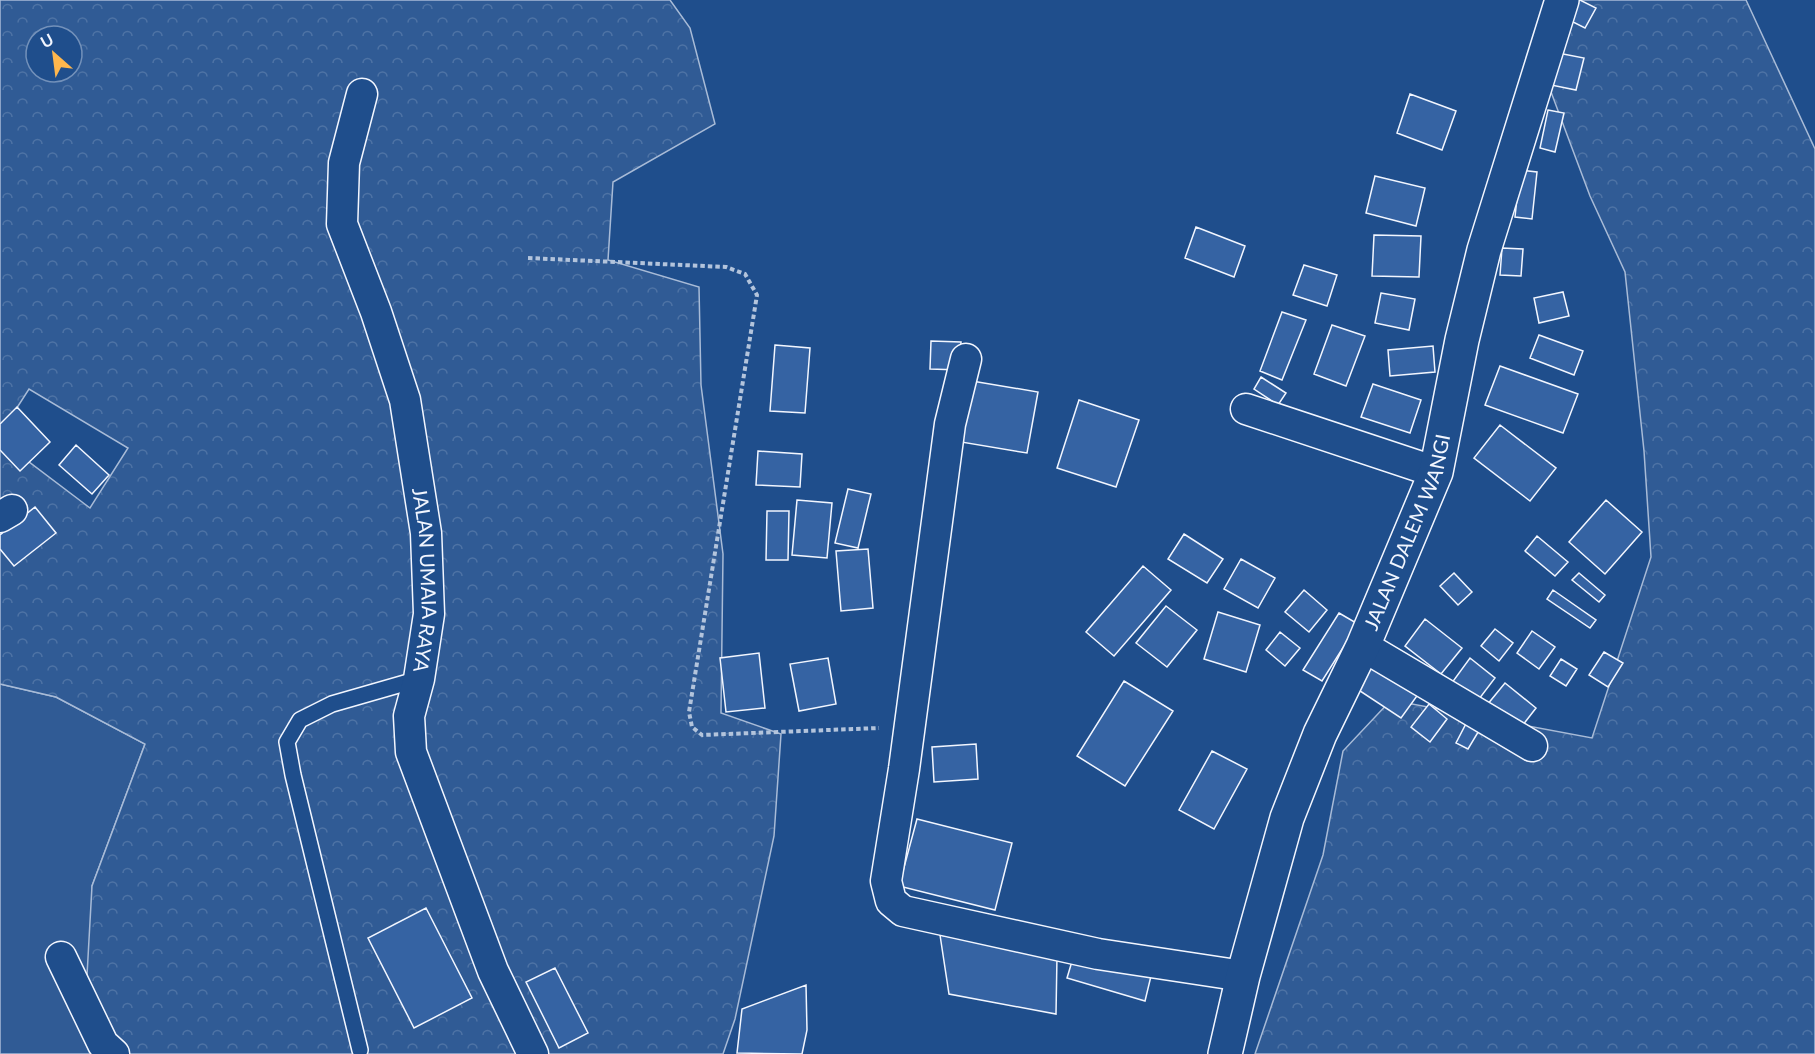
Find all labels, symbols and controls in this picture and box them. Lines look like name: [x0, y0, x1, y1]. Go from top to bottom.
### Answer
north arrow: [24, 24, 84, 84]
text: U: [37, 29, 56, 51]
street label: JALAN DALEM WANGI: [1358, 432, 1454, 633]
street label: JALAN UMAIA RAYA: [408, 486, 442, 675]

